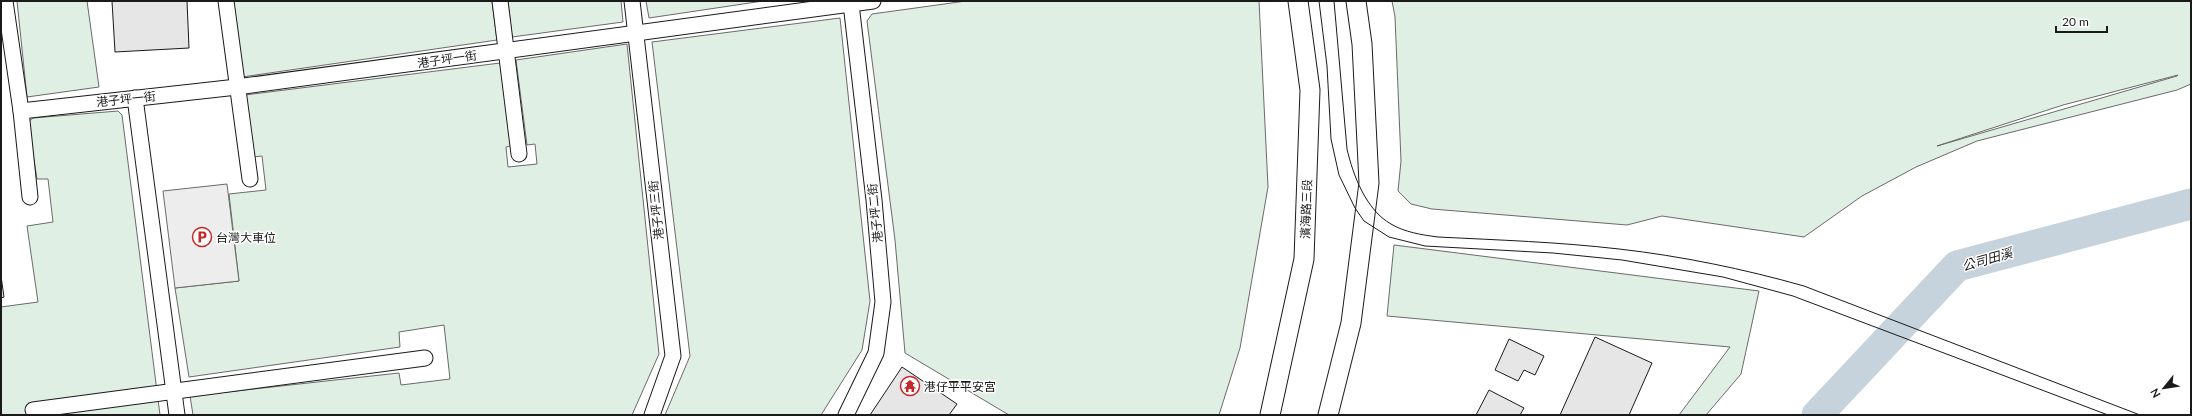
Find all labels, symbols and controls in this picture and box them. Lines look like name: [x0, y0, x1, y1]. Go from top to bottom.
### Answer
scale bar: [2056, 8, 2107, 34]
text: 20 m: [2062, 14, 2089, 29]
street label: 港子坪一街: [416, 47, 478, 71]
street label: 港子坪一街: [95, 88, 157, 110]
street label: 港子坪三街: [645, 179, 667, 241]
street label: 濱海路三段: [1297, 179, 1315, 239]
street label: 港子坪二街: [864, 182, 886, 244]
parking icon: 台灣大車位: [191, 226, 213, 248]
place label: 台灣大車位: [216, 230, 276, 245]
water label: 公司田溪: [1960, 244, 2016, 274]
north arrow: [2144, 368, 2184, 408]
temple icon: 港仔平平安宮: [899, 375, 921, 397]
place label: 港仔平平安宮: [924, 379, 996, 394]
text: N: [2147, 386, 2163, 400]

